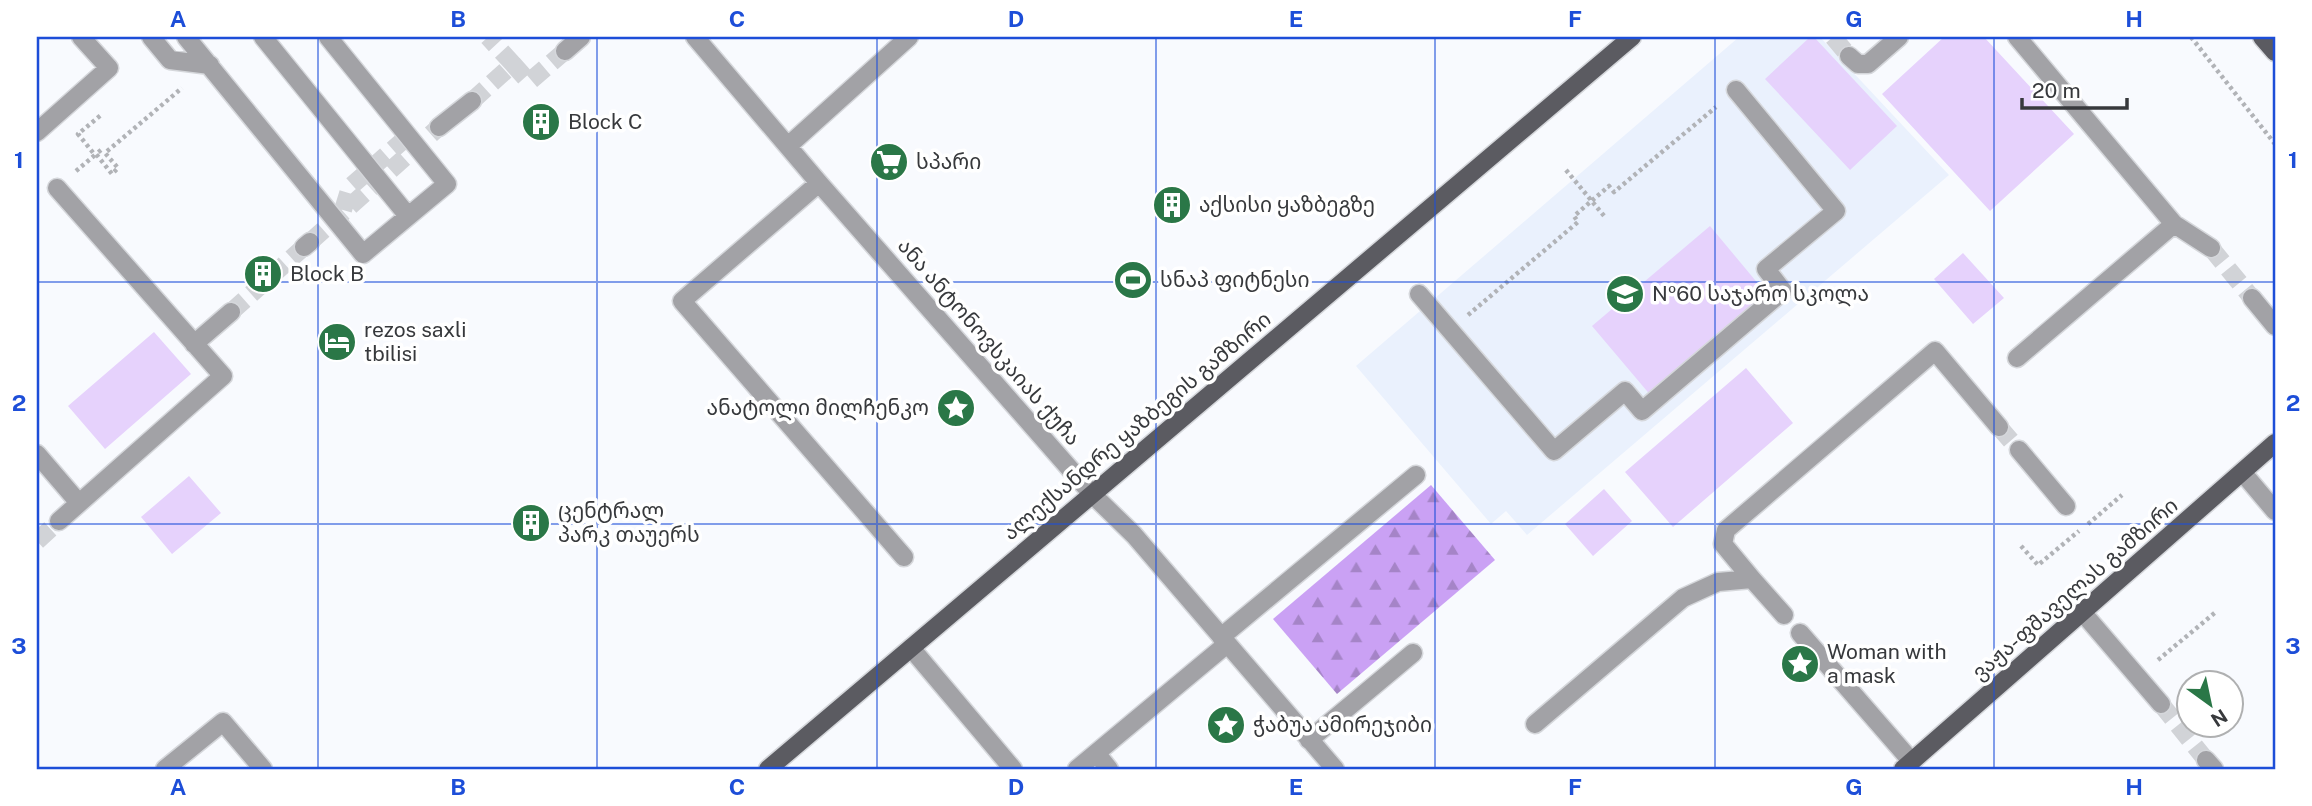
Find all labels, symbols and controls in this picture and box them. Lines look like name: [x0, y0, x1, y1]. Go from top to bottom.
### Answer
text: A: [170, 5, 187, 32]
text: B: [450, 5, 466, 32]
text: C: [729, 5, 745, 32]
text: D: [1008, 5, 1024, 32]
text: E: [1289, 5, 1303, 32]
text: F: [1568, 5, 1582, 32]
text: G: [1845, 5, 1863, 32]
text: H: [2125, 5, 2143, 32]
scale bar: [2022, 66, 2126, 110]
text: 20 m: [2032, 78, 2081, 103]
building icon: Block C: [520, 101, 562, 143]
place label: Block C: [568, 109, 642, 134]
supermarket icon: სპარი: [868, 141, 910, 183]
text: 1: [14, 146, 24, 173]
text: 1: [2288, 146, 2298, 173]
place label: სპარი: [916, 149, 981, 174]
building icon: აქსისი ყაზბეგზე: [1151, 184, 1193, 226]
place label: აქსისი ყაზბეგზე: [1199, 192, 1375, 217]
street label: ანა ანტონოვსკაიას ქუჩა: [893, 233, 1086, 450]
building icon: Block B: [242, 253, 284, 295]
sports icon: სნაპ ფიტნესი: [1112, 259, 1154, 301]
place label: Block B: [290, 261, 364, 286]
place label: სნაპ ფიტნესი: [1160, 267, 1310, 292]
school or university icon: №60 საჯარო სკოლა: [1604, 273, 1646, 315]
place label: №60 საჯარო სკოლა: [1652, 281, 1869, 307]
street label: ალექსანდრე ყაზბეგის გამზირი: [998, 306, 1276, 546]
place label: rezos saxli tbilisi: [364, 317, 467, 366]
hotel icon: rezos saxli tbilisi: [316, 321, 358, 363]
place icon: ანატოლი მილჩენკო: [935, 387, 977, 429]
text: 2: [12, 389, 26, 416]
text: 2: [2286, 389, 2300, 416]
place label: ანატოლი მილჩენკო: [706, 395, 929, 421]
street label: ვაჟა-ფშაველას გამზირი: [1967, 492, 2183, 686]
place label: ცენტრალ პარკ თაუერს: [558, 498, 700, 547]
building icon: ცენტრალ პარკ თაუერს: [510, 502, 552, 544]
text: 3: [11, 632, 27, 659]
text: 3: [2285, 632, 2301, 659]
place label: Woman with a mask: [1827, 639, 1947, 688]
place icon: Woman with a mask: [1779, 643, 1821, 685]
north arrow: [2176, 670, 2246, 740]
place icon: ჭაბუა ამირეჯიბი: [1205, 704, 1247, 746]
text: N: [2207, 705, 2231, 732]
place label: ჭაბუა ამირეჯიბი: [1253, 712, 1432, 737]
text: A: [170, 773, 187, 800]
text: B: [450, 773, 466, 800]
text: C: [729, 773, 745, 800]
text: D: [1008, 773, 1024, 800]
text: E: [1289, 773, 1303, 800]
text: F: [1568, 773, 1582, 800]
text: G: [1845, 773, 1863, 800]
text: H: [2125, 773, 2143, 800]

